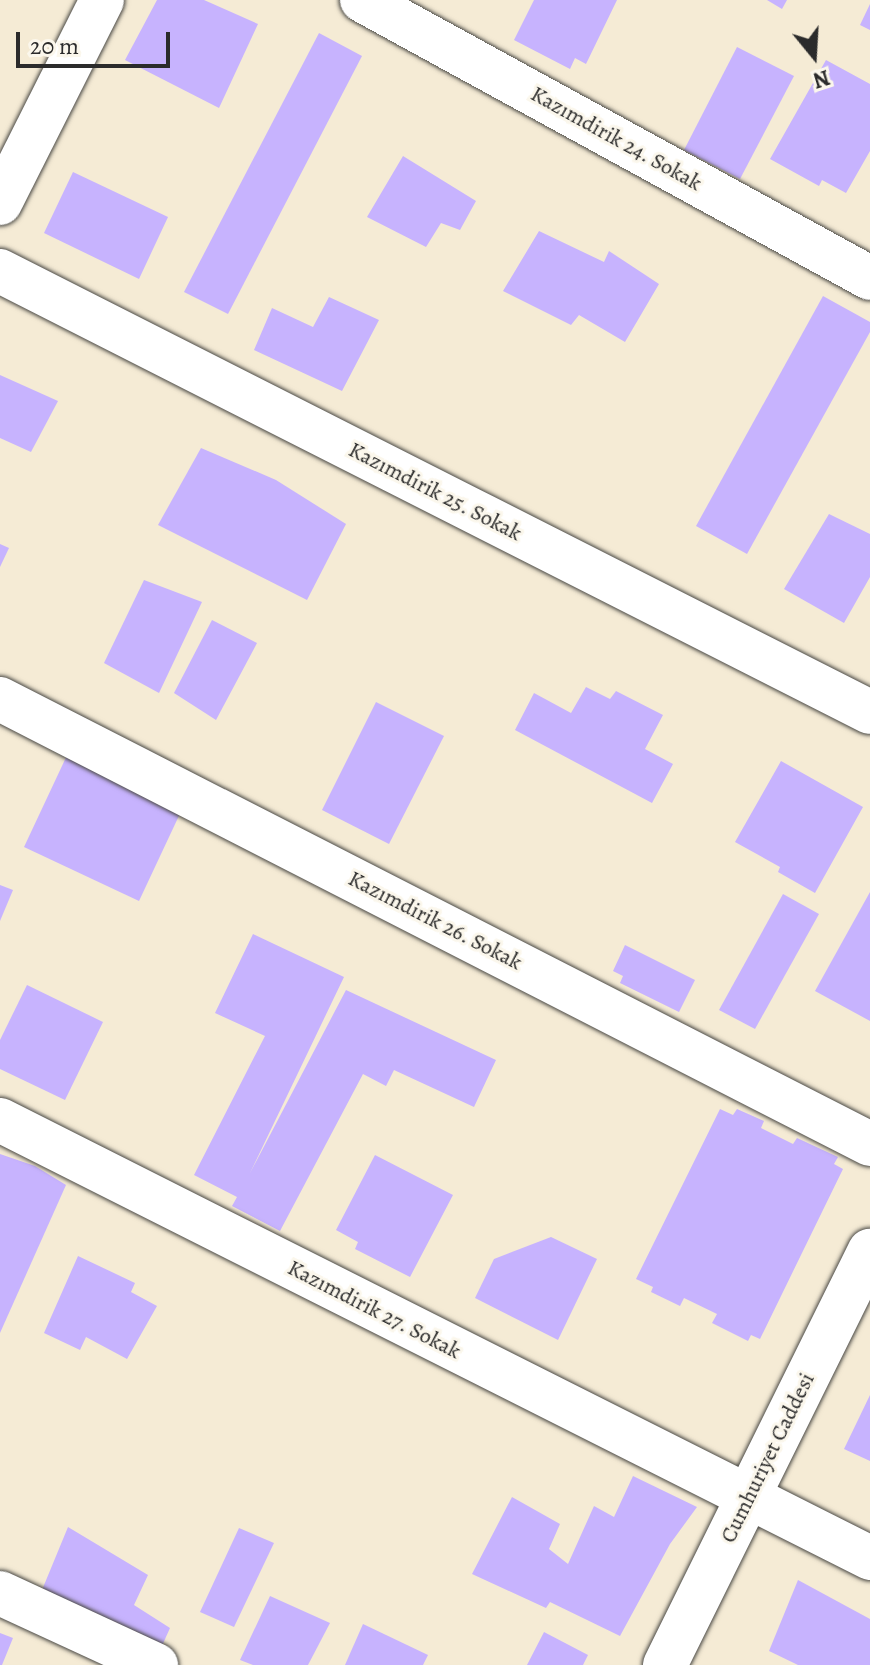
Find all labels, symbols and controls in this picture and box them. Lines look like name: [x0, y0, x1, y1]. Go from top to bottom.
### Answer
scale bar: [20, 16, 174, 66]
north arrow: [774, 16, 854, 96]
text: 20 m: [30, 30, 79, 62]
text: N: [809, 62, 834, 96]
street label: Kazımdirik 24. Sokak: [526, 81, 706, 197]
street label: Kazımdirik 25. Sokak: [344, 437, 526, 547]
street label: Kazımdirik 26. Sokak: [343, 866, 527, 976]
street label: Kazımdirik 27. Sokak: [283, 1255, 465, 1365]
street label: Cumhuriyet Caddesi: [715, 1369, 821, 1547]

